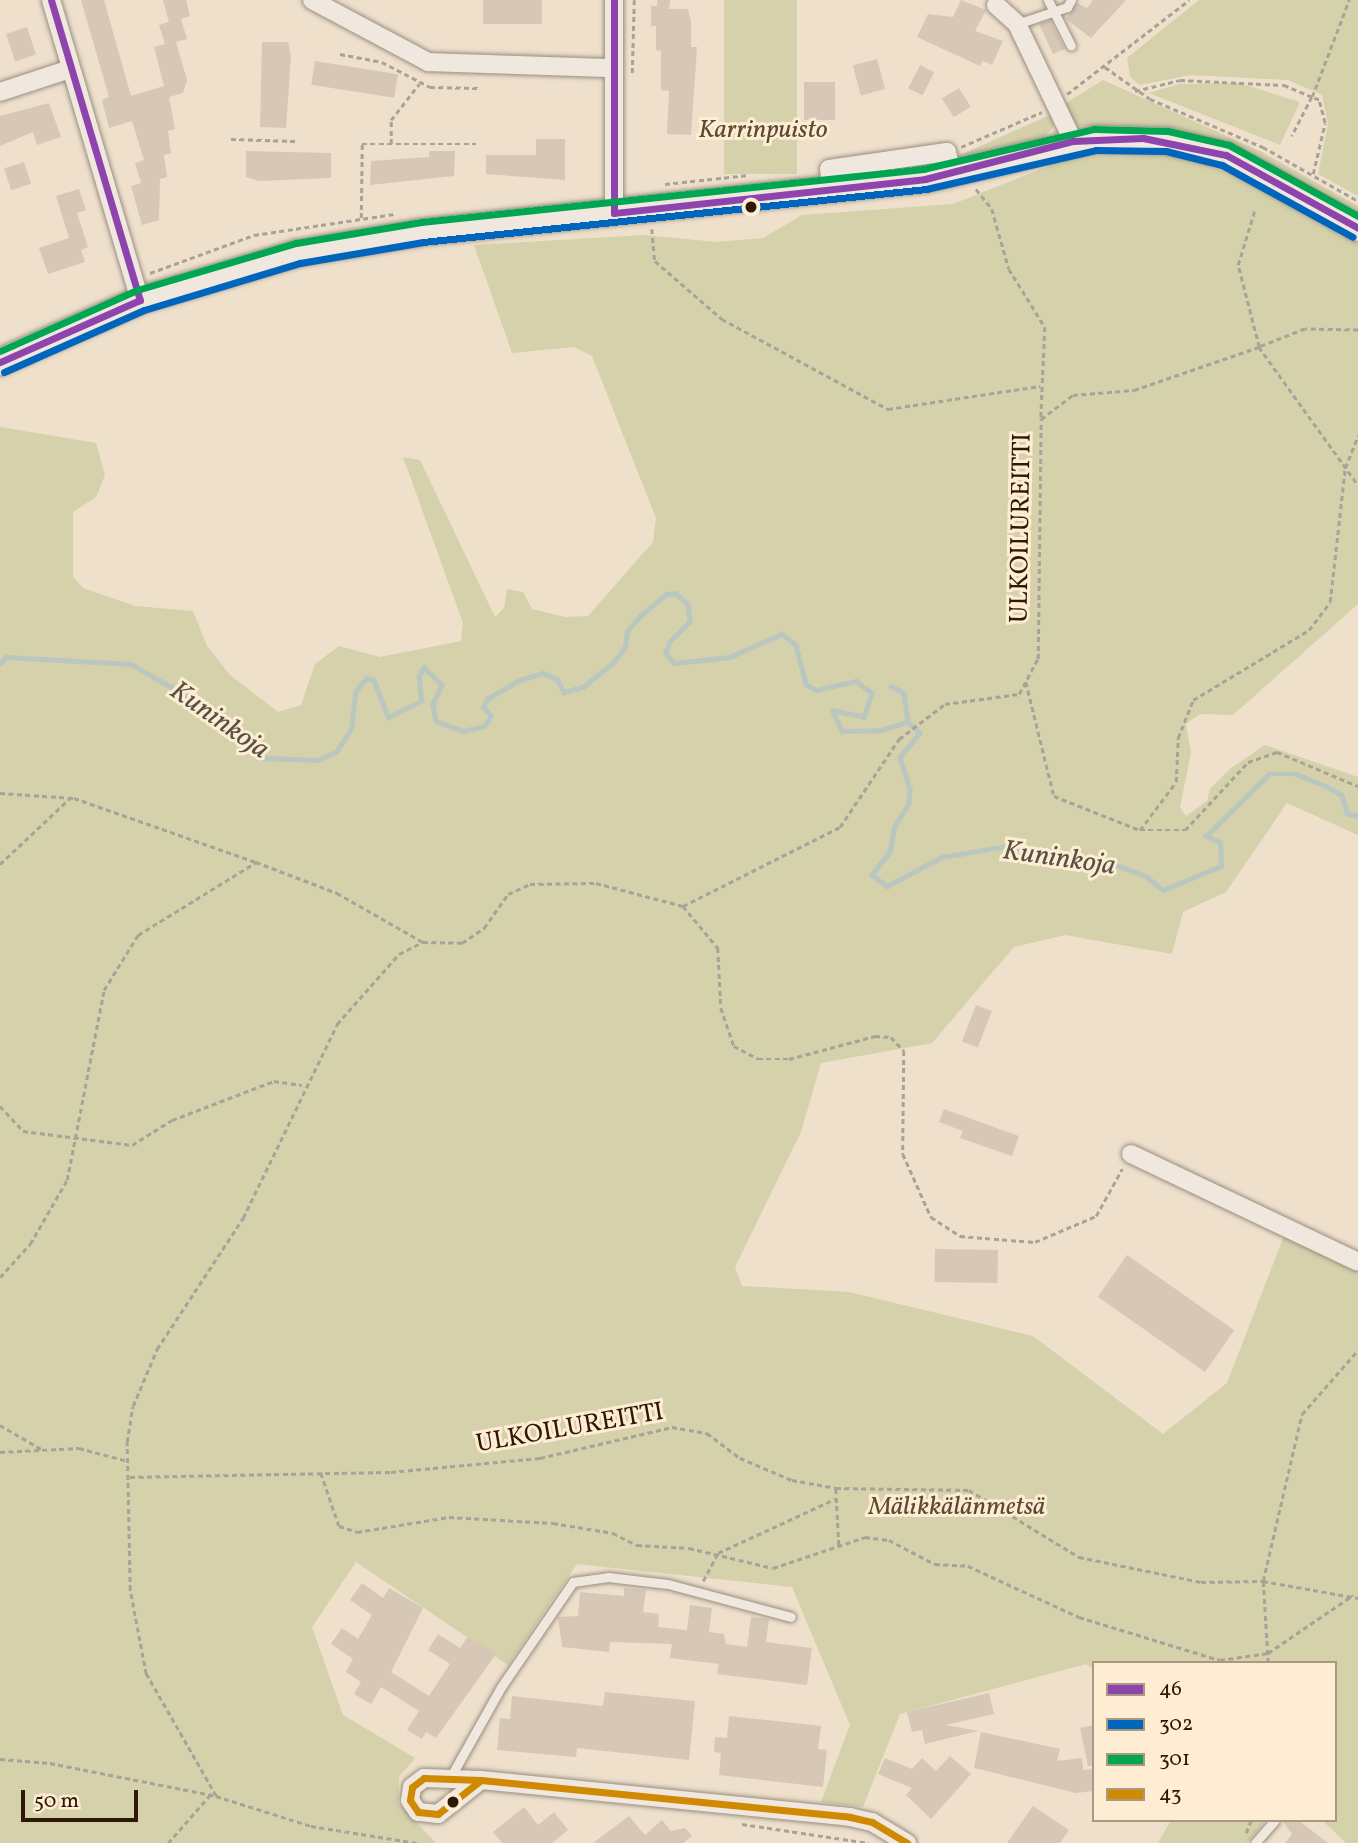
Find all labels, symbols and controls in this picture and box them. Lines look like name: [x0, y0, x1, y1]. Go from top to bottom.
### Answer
park label: Karrinpuisto: [698, 115, 828, 147]
unlabelled marker: [744, 200, 758, 214]
street label: ULKOILUREITTI: [1005, 433, 1039, 623]
water label: Kuninkoja: [163, 675, 275, 767]
water label: Kuninkoja: [1000, 834, 1118, 884]
street label: ULKOILUREITTI: [474, 1397, 666, 1461]
park label: Mälikkälänmetsä: [869, 1492, 1045, 1524]
legend: [1092, 1661, 1337, 1822]
text: 46: [1159, 1675, 1182, 1704]
text: 302: [1159, 1710, 1193, 1739]
text: 301: [1159, 1745, 1190, 1774]
scale bar: [24, 1776, 142, 1820]
text: 43: [1159, 1780, 1181, 1809]
text: 50 m: [34, 1787, 79, 1816]
unlabelled marker: [446, 1795, 460, 1809]

